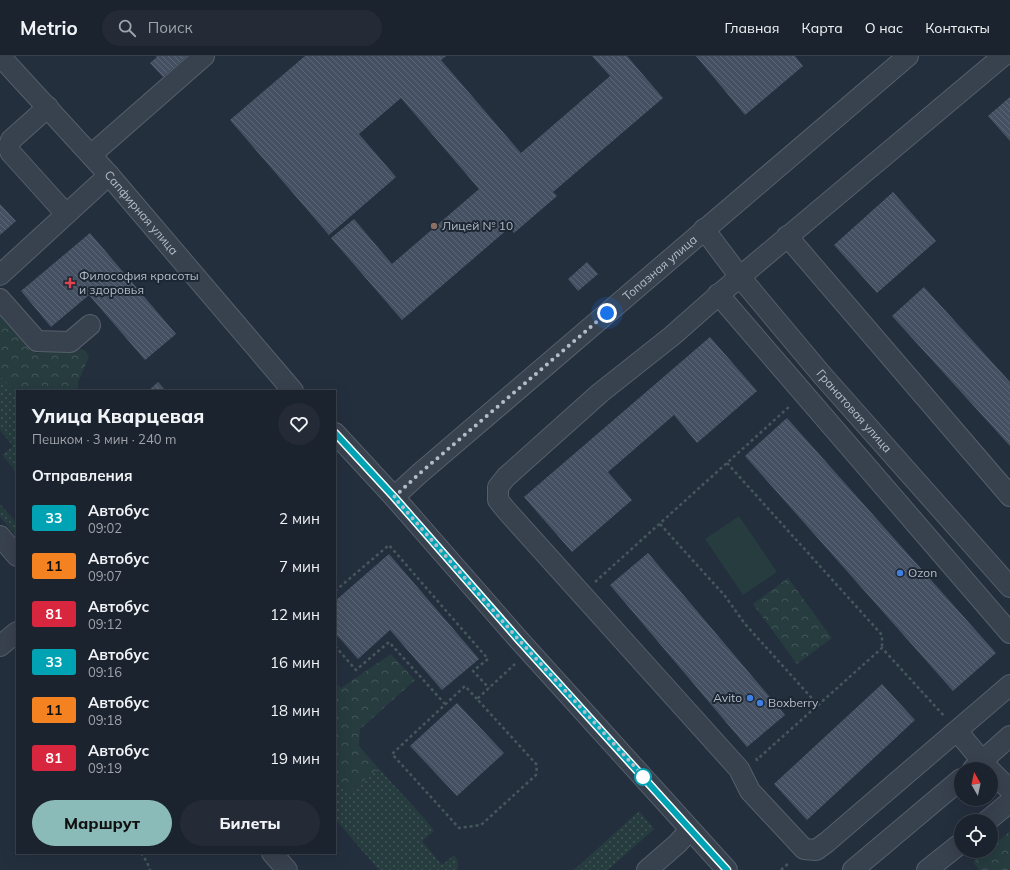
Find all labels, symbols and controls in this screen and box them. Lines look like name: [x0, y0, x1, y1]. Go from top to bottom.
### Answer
search box: [102, 10, 382, 46]
text: Metrio: [20, 16, 78, 40]
icon: search: [116, 17, 138, 39]
text: Поиск: [148, 18, 193, 37]
text: Главная: [725, 19, 780, 37]
text: Карта: [802, 19, 843, 37]
text: О нас: [865, 19, 903, 37]
text: Контакты: [925, 19, 990, 37]
street label: Сапфирная улица: [101, 167, 182, 258]
place label: Лицей № 10: [442, 218, 513, 233]
marker: Лицей № 10: [429, 221, 439, 231]
street label: Топазная улица: [619, 232, 700, 304]
place label: Философия красоты и здоровья: [79, 268, 199, 297]
marker: Философия красоты и здоровья: [64, 277, 76, 289]
your location: [597, 303, 617, 323]
street label: Гранатовая улица: [814, 366, 895, 455]
button: heart: [278, 403, 320, 445]
text: Улица Кварцевая: [32, 404, 204, 428]
text: Пешком · 3 мин · 240 m: [32, 431, 176, 447]
text: Отправления: [32, 466, 133, 485]
text: Автобус: [88, 501, 149, 520]
text: 33: [46, 509, 62, 527]
text: 2 мин: [279, 509, 320, 528]
text: 09:02: [88, 520, 122, 536]
text: Автобус: [88, 549, 149, 568]
text: 11: [46, 557, 62, 575]
text: 7 мин: [279, 557, 320, 576]
place label: Ozon: [908, 565, 937, 580]
text: 09:07: [88, 568, 122, 584]
marker: Ozon: [895, 568, 905, 578]
text: Автобус: [88, 597, 149, 616]
text: 81: [46, 605, 62, 623]
text: 12 мин: [270, 605, 320, 624]
text: 09:12: [88, 616, 122, 632]
text: Автобус: [88, 645, 149, 664]
text: 33: [46, 653, 62, 671]
text: 16 мин: [270, 653, 320, 672]
text: 09:16: [88, 664, 122, 680]
place label: Avito: [713, 690, 742, 705]
text: Автобус: [88, 693, 149, 712]
marker: Avito: [745, 693, 755, 703]
place label: Boxberry: [768, 695, 819, 710]
marker: Boxberry: [755, 698, 765, 708]
text: 11: [46, 701, 62, 719]
text: 18 мин: [270, 701, 320, 720]
text: 09:18: [88, 712, 122, 728]
text: Автобус: [88, 741, 149, 760]
text: 81: [46, 749, 62, 767]
text: 19 мин: [270, 749, 320, 768]
text: 09:19: [88, 760, 122, 776]
north arrow: [954, 762, 998, 806]
map controls: [954, 762, 998, 858]
unlabelled marker: [634, 768, 652, 786]
button: Маршрут: [32, 800, 172, 846]
button: Билеты: [180, 800, 320, 846]
button: locate: [954, 814, 998, 858]

